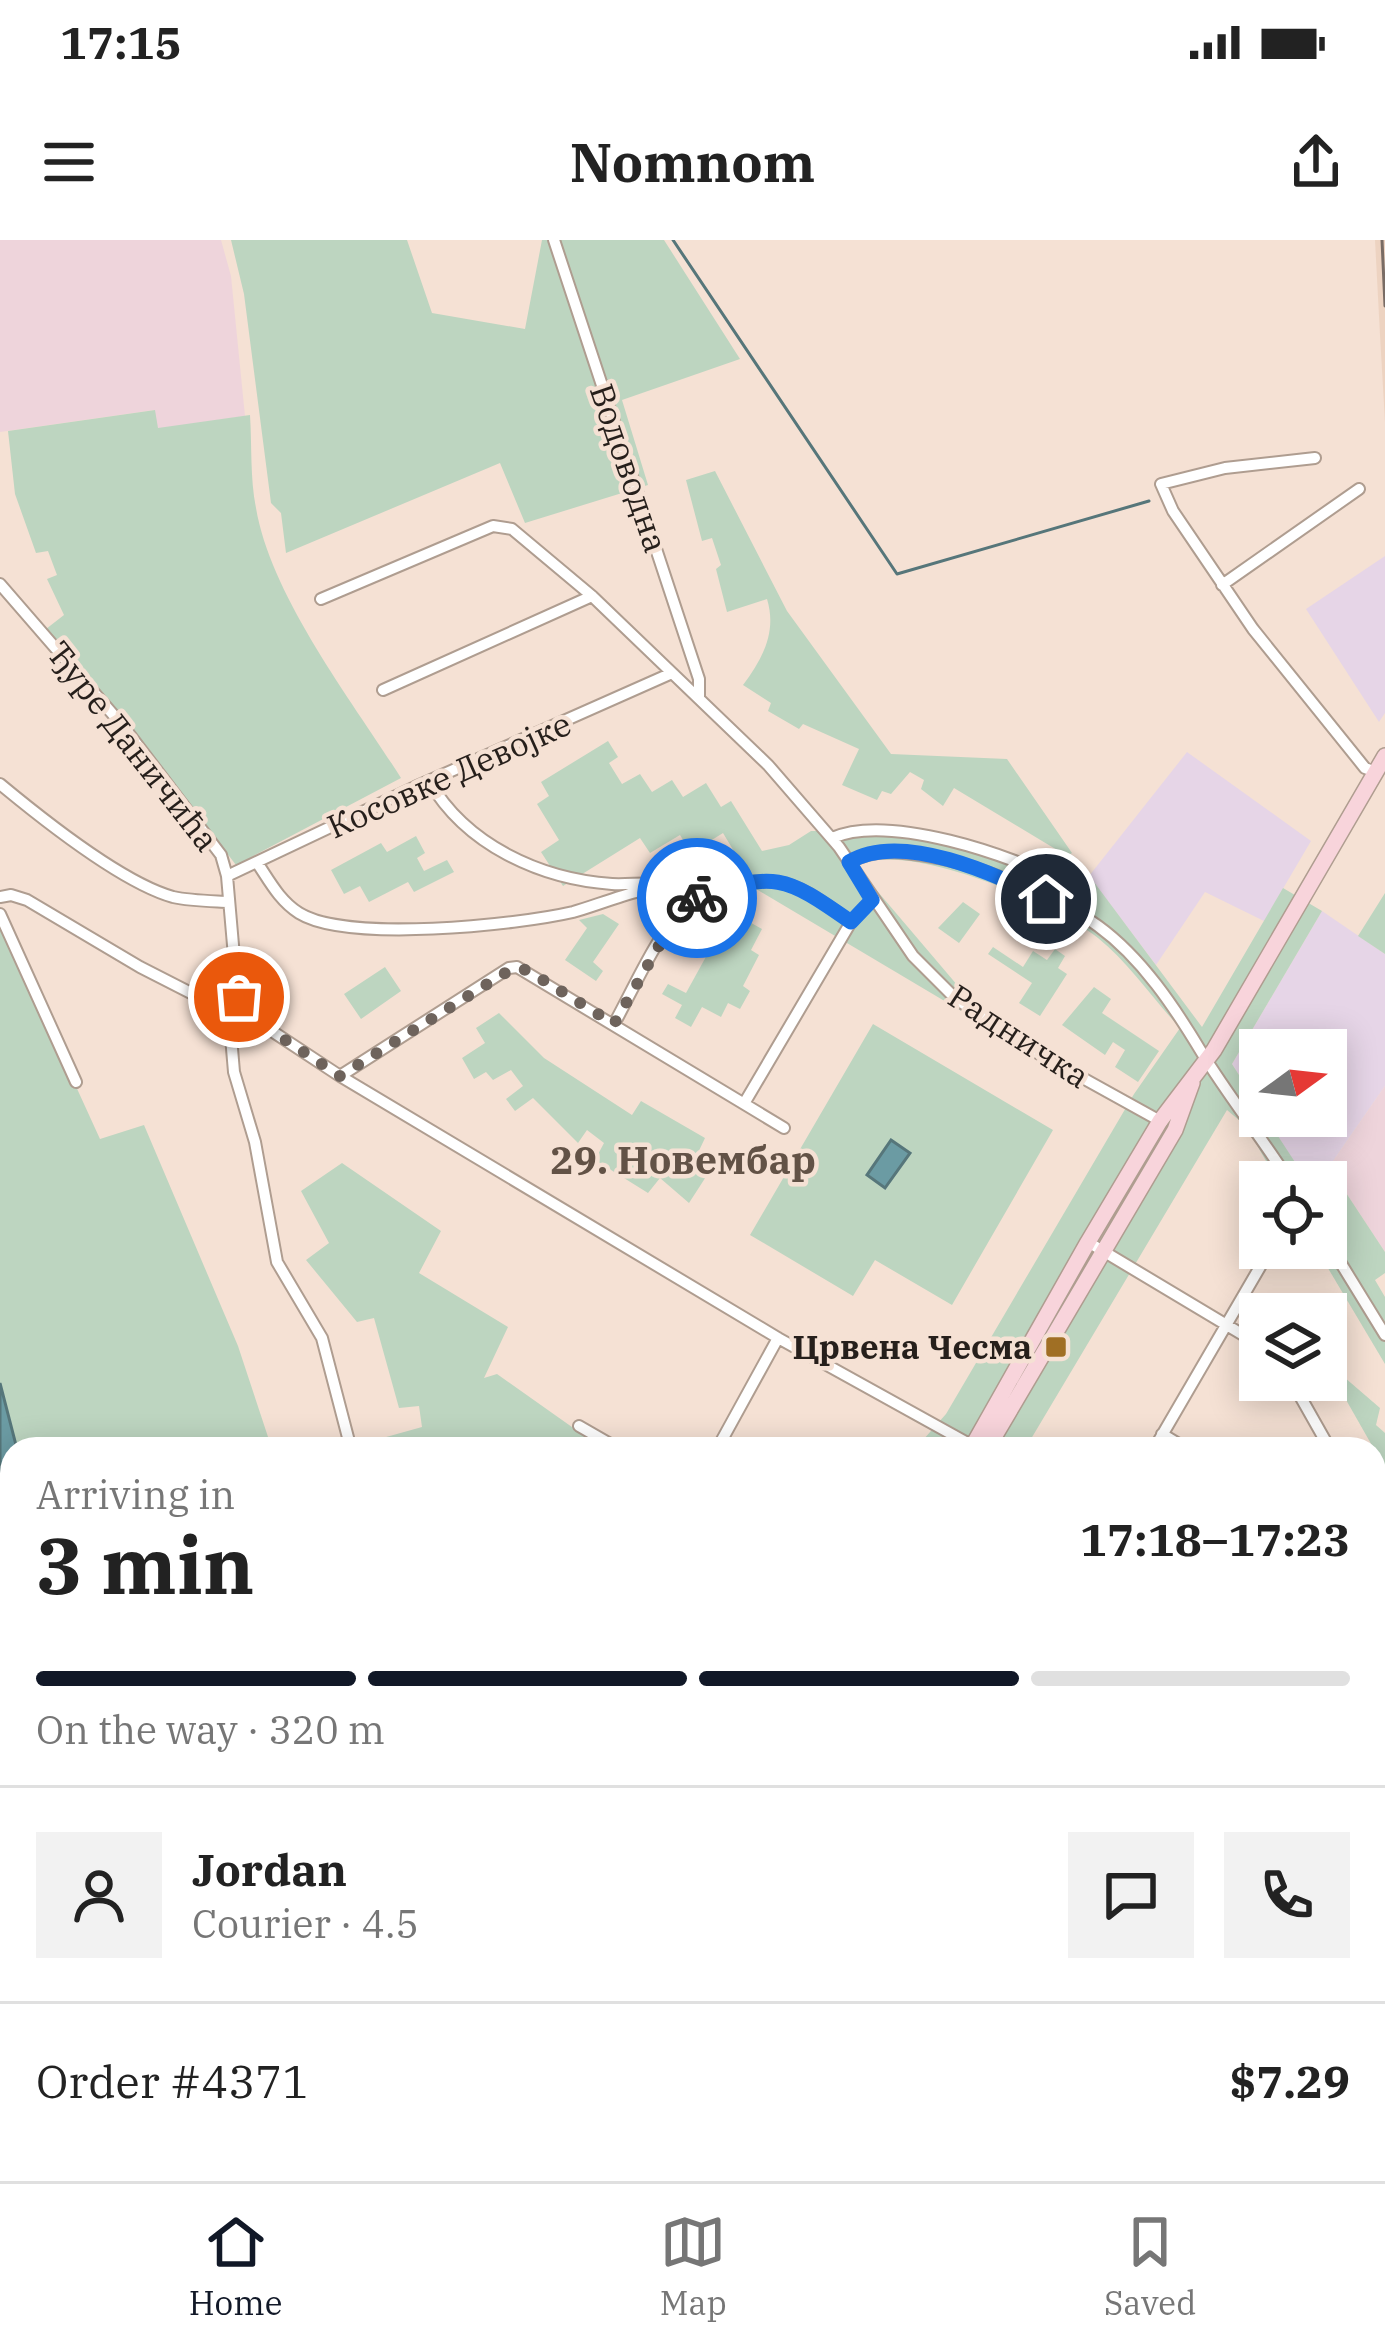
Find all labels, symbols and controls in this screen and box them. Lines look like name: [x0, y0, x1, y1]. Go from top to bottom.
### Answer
text: 17:15: [60, 13, 182, 71]
text: Nomnom: [570, 127, 815, 197]
icon: menu: [36, 129, 102, 195]
icon: share: [1283, 129, 1349, 195]
street label: Водоводна: [581, 378, 678, 558]
street label: Ђуре Даничића: [38, 632, 229, 859]
street label: Косовке Девојке: [320, 702, 577, 848]
courier: [637, 838, 757, 958]
pin: [995, 848, 1097, 950]
icon: bike: [664, 865, 730, 931]
icon: home: [1013, 866, 1079, 932]
pin: [188, 946, 290, 1048]
icon: bag: [206, 964, 272, 1030]
street label: Радничка: [941, 974, 1098, 1097]
north arrow: [1239, 1029, 1347, 1137]
map controls: [1239, 1029, 1347, 1401]
district label: 29. Новембар: [550, 1134, 816, 1185]
button: locate: [1239, 1161, 1347, 1269]
button: layers: [1239, 1293, 1347, 1401]
place label: Црвена Чесма: [792, 1325, 1032, 1368]
marker: Црвена Чесма: [1043, 1334, 1069, 1360]
text: Arriving in: [36, 1469, 235, 1520]
text: 17:18–17:23: [1080, 1510, 1350, 1568]
text: 3 min: [36, 1514, 254, 1615]
text: On the way · 320 m: [36, 1704, 385, 1755]
button: person: [36, 1832, 162, 1958]
button: chat: [1068, 1832, 1194, 1958]
button: phone: [1224, 1832, 1350, 1958]
text: Jordan: [192, 1840, 347, 1898]
text: Courier · 4.5: [192, 1898, 419, 1949]
text: Order #4371: [36, 2052, 309, 2110]
text: $7.29: [1230, 2052, 1350, 2110]
tab: Home: [189, 2209, 282, 2324]
tab: Map: [660, 2209, 727, 2324]
tab: Saved: [1104, 2209, 1196, 2324]

